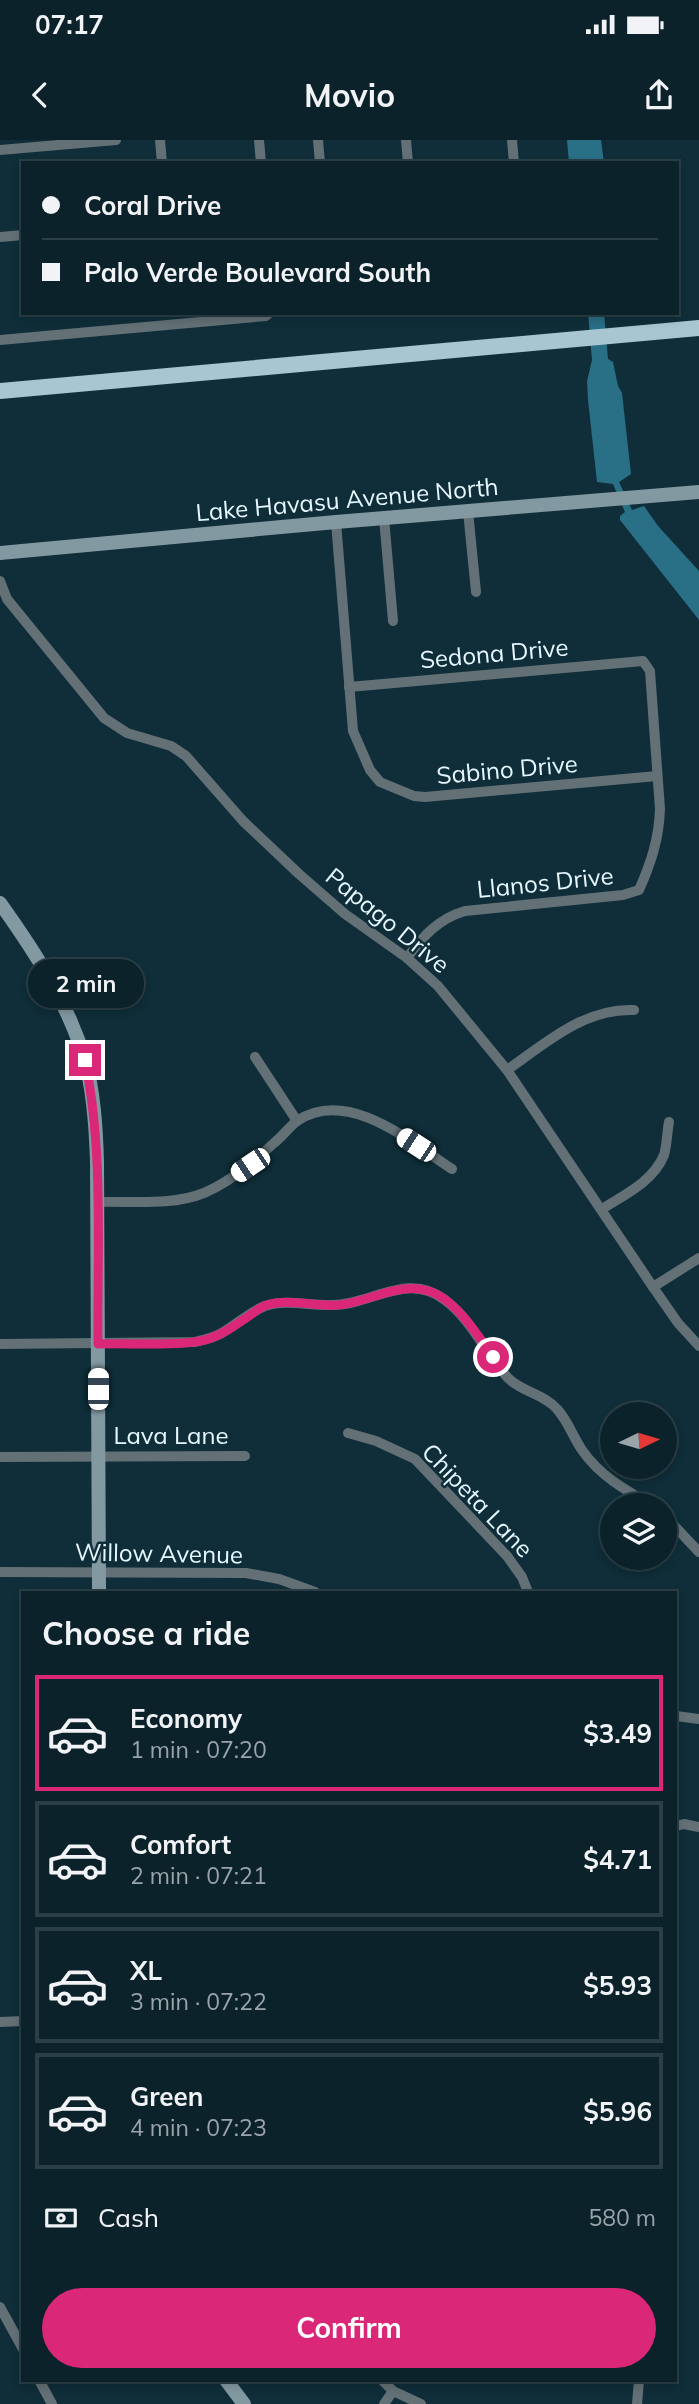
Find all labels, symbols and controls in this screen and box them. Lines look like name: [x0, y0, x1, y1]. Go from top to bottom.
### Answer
text: 07:17: [35, 8, 104, 41]
text: Movio: [304, 75, 395, 115]
icon: back: [21, 76, 59, 114]
icon: share: [640, 76, 678, 114]
text: Coral Drive: [84, 189, 221, 222]
text: Palo Verde Boulevard South: [84, 256, 431, 289]
street label: Lake Havasu Avenue North: [194, 471, 500, 527]
street label: Sedona Drive: [419, 632, 569, 674]
street label: Sabino Drive: [435, 748, 579, 790]
street label: Llanos Drive: [475, 860, 615, 904]
street label: Papago Drive: [320, 861, 456, 979]
callout: 2 min: [27, 958, 143, 1007]
text: 2 min: [56, 969, 116, 998]
route end: [69, 1044, 101, 1076]
car: [393, 1125, 440, 1165]
car: [227, 1145, 274, 1185]
route start: [477, 1341, 509, 1373]
car: [88, 1368, 109, 1410]
north arrow: [600, 1402, 677, 1479]
map controls: [600, 1402, 677, 1570]
street label: Lava Lane: [113, 1420, 229, 1450]
street label: Chipeta Lane: [416, 1437, 540, 1563]
button: layers: [600, 1493, 677, 1570]
street label: Willow Avenue: [75, 1537, 243, 1569]
text: Choose a ride: [42, 1613, 250, 1653]
icon: car: [46, 1702, 109, 1765]
text: Economy: [130, 1702, 242, 1735]
text: $3.49: [583, 1717, 652, 1750]
text: 1 min · 07:20: [130, 1735, 267, 1764]
icon: car: [46, 1828, 109, 1891]
text: Comfort: [130, 1828, 231, 1861]
text: $4.71: [583, 1843, 652, 1876]
text: 2 min · 07:21: [130, 1861, 267, 1890]
icon: car: [46, 1954, 109, 2017]
text: XL: [130, 1954, 162, 1987]
text: $5.93: [583, 1969, 652, 2002]
text: 3 min · 07:22: [130, 1987, 267, 2016]
icon: car: [46, 2080, 109, 2143]
text: Green: [130, 2080, 203, 2113]
text: $5.96: [583, 2095, 652, 2128]
text: 4 min · 07:23: [130, 2113, 267, 2142]
icon: cash: [42, 2199, 80, 2237]
text: Cash: [98, 2201, 159, 2234]
text: 580 m: [588, 2203, 656, 2232]
button: Confirm: [42, 2288, 656, 2368]

